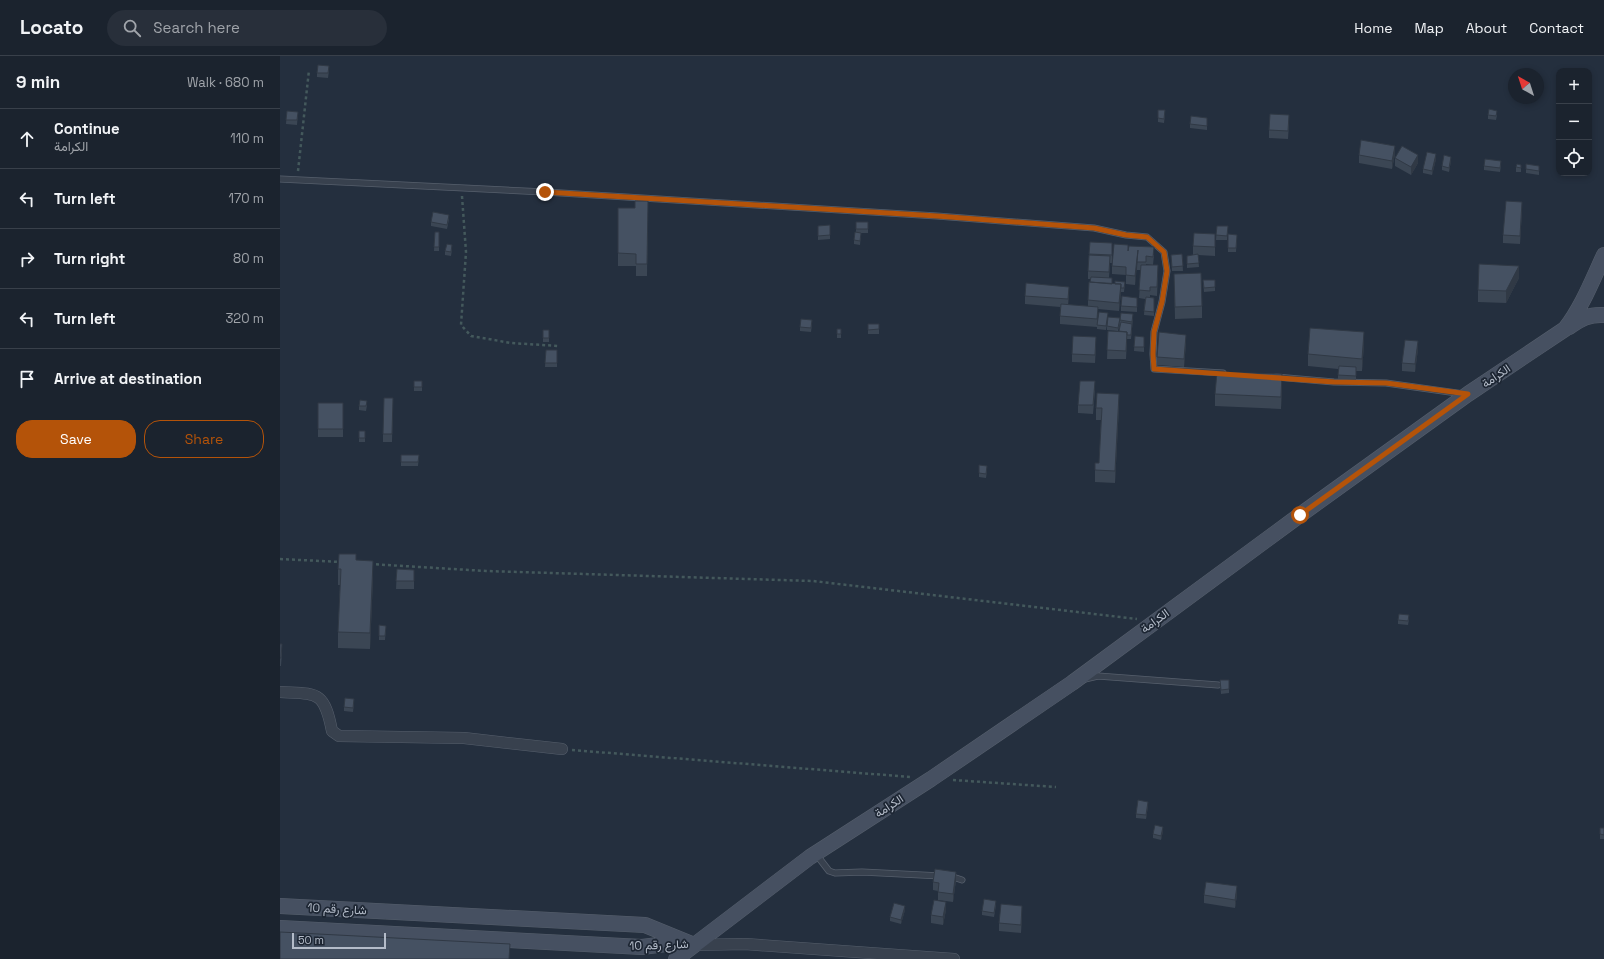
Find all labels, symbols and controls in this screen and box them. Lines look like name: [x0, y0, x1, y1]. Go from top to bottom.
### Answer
search box: [107, 10, 387, 46]
text: Locato: [20, 15, 83, 40]
icon: search: [121, 17, 143, 39]
text: Search here: [153, 18, 240, 37]
text: Home: [1354, 19, 1392, 37]
text: Map: [1414, 19, 1444, 37]
text: About: [1466, 19, 1507, 37]
text: Contact: [1529, 19, 1584, 37]
north arrow: [1508, 68, 1544, 104]
map controls: [1556, 68, 1592, 176]
button: +: [1556, 68, 1592, 104]
text: 9 min: [16, 71, 60, 93]
text: Walk · 680 m: [187, 74, 264, 91]
button: −: [1556, 104, 1592, 140]
text: Continue: [54, 119, 120, 138]
icon: ahead: [16, 128, 38, 150]
text: 110 m: [230, 130, 264, 147]
text: الكرامة: [54, 138, 88, 155]
button: locate: [1556, 140, 1592, 176]
route end: [536, 183, 554, 201]
icon: left: [16, 188, 38, 210]
text: Turn left: [54, 189, 116, 208]
text: 170 m: [228, 190, 264, 207]
icon: right: [16, 248, 38, 270]
text: Turn right: [54, 249, 125, 268]
text: 80 m: [233, 250, 264, 267]
icon: left: [16, 308, 38, 330]
text: Turn left: [54, 309, 116, 328]
text: 320 m: [225, 310, 264, 327]
street label: الكرامة: [1478, 361, 1514, 391]
icon: arrive: [16, 368, 38, 390]
text: Arrive at destination: [54, 369, 202, 388]
button: Save: [16, 420, 136, 458]
button: Share: [144, 420, 264, 458]
route start: [1291, 506, 1309, 524]
street label: الكرامة: [1138, 605, 1172, 637]
street label: الكرامة: [871, 791, 907, 821]
street label: شارع رقم 10: [307, 899, 367, 920]
scale bar: [292, 931, 386, 950]
text: 50 m: [298, 933, 324, 947]
street label: شارع رقم 10: [629, 936, 689, 955]

